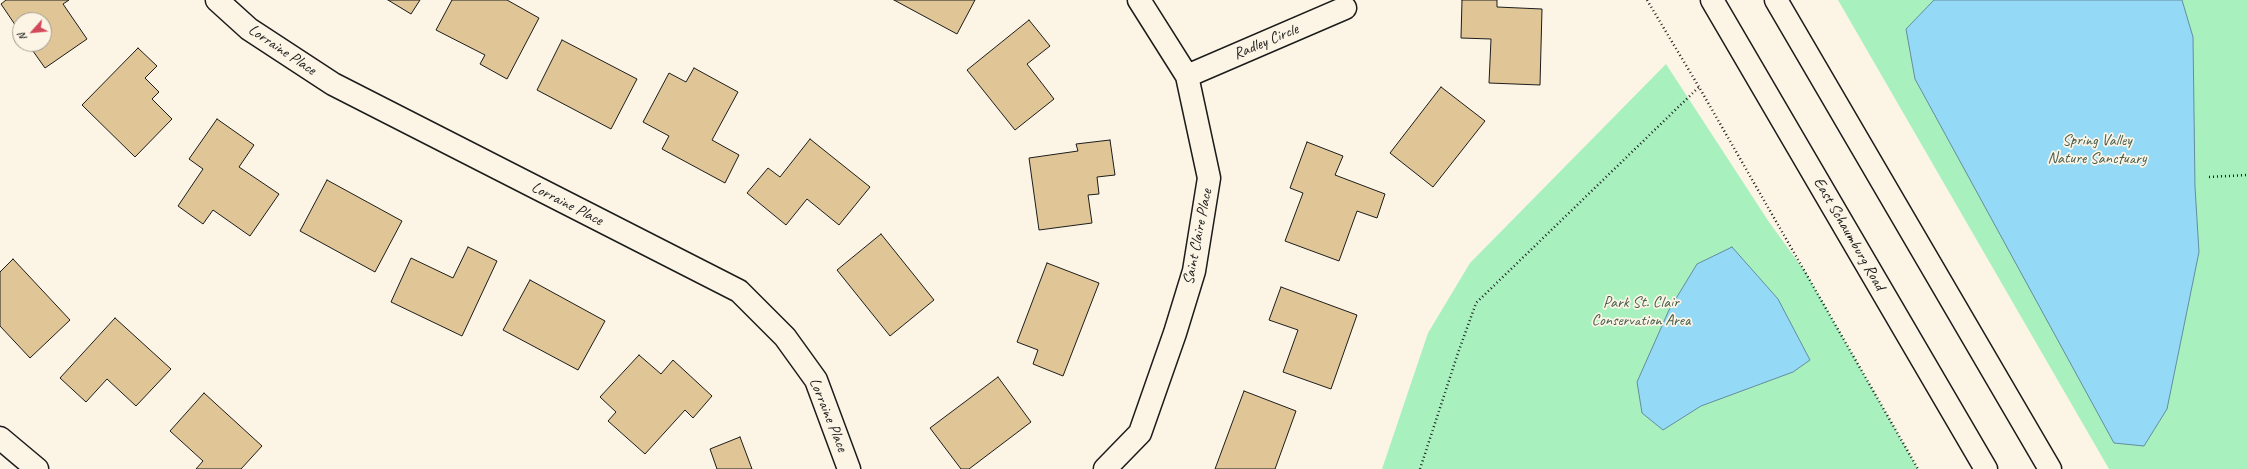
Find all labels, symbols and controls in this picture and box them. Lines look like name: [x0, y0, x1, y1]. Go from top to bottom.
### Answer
north arrow: [12, 12, 52, 52]
street label: Lorraine Place: [244, 20, 320, 80]
street label: Radley Circle: [1231, 20, 1301, 64]
text: N: [14, 31, 30, 43]
park label: Spring Valley Nature Sanctuary: [2047, 131, 2147, 169]
street label: East Schaumburg Road: [1809, 174, 1889, 294]
street label: Lorraine Place: [528, 178, 606, 230]
street label: Saint Claire Place: [1179, 187, 1217, 287]
park label: Park St. Clair Conservation Area: [1592, 293, 1690, 331]
street label: Lorraine Place: [805, 375, 851, 455]

